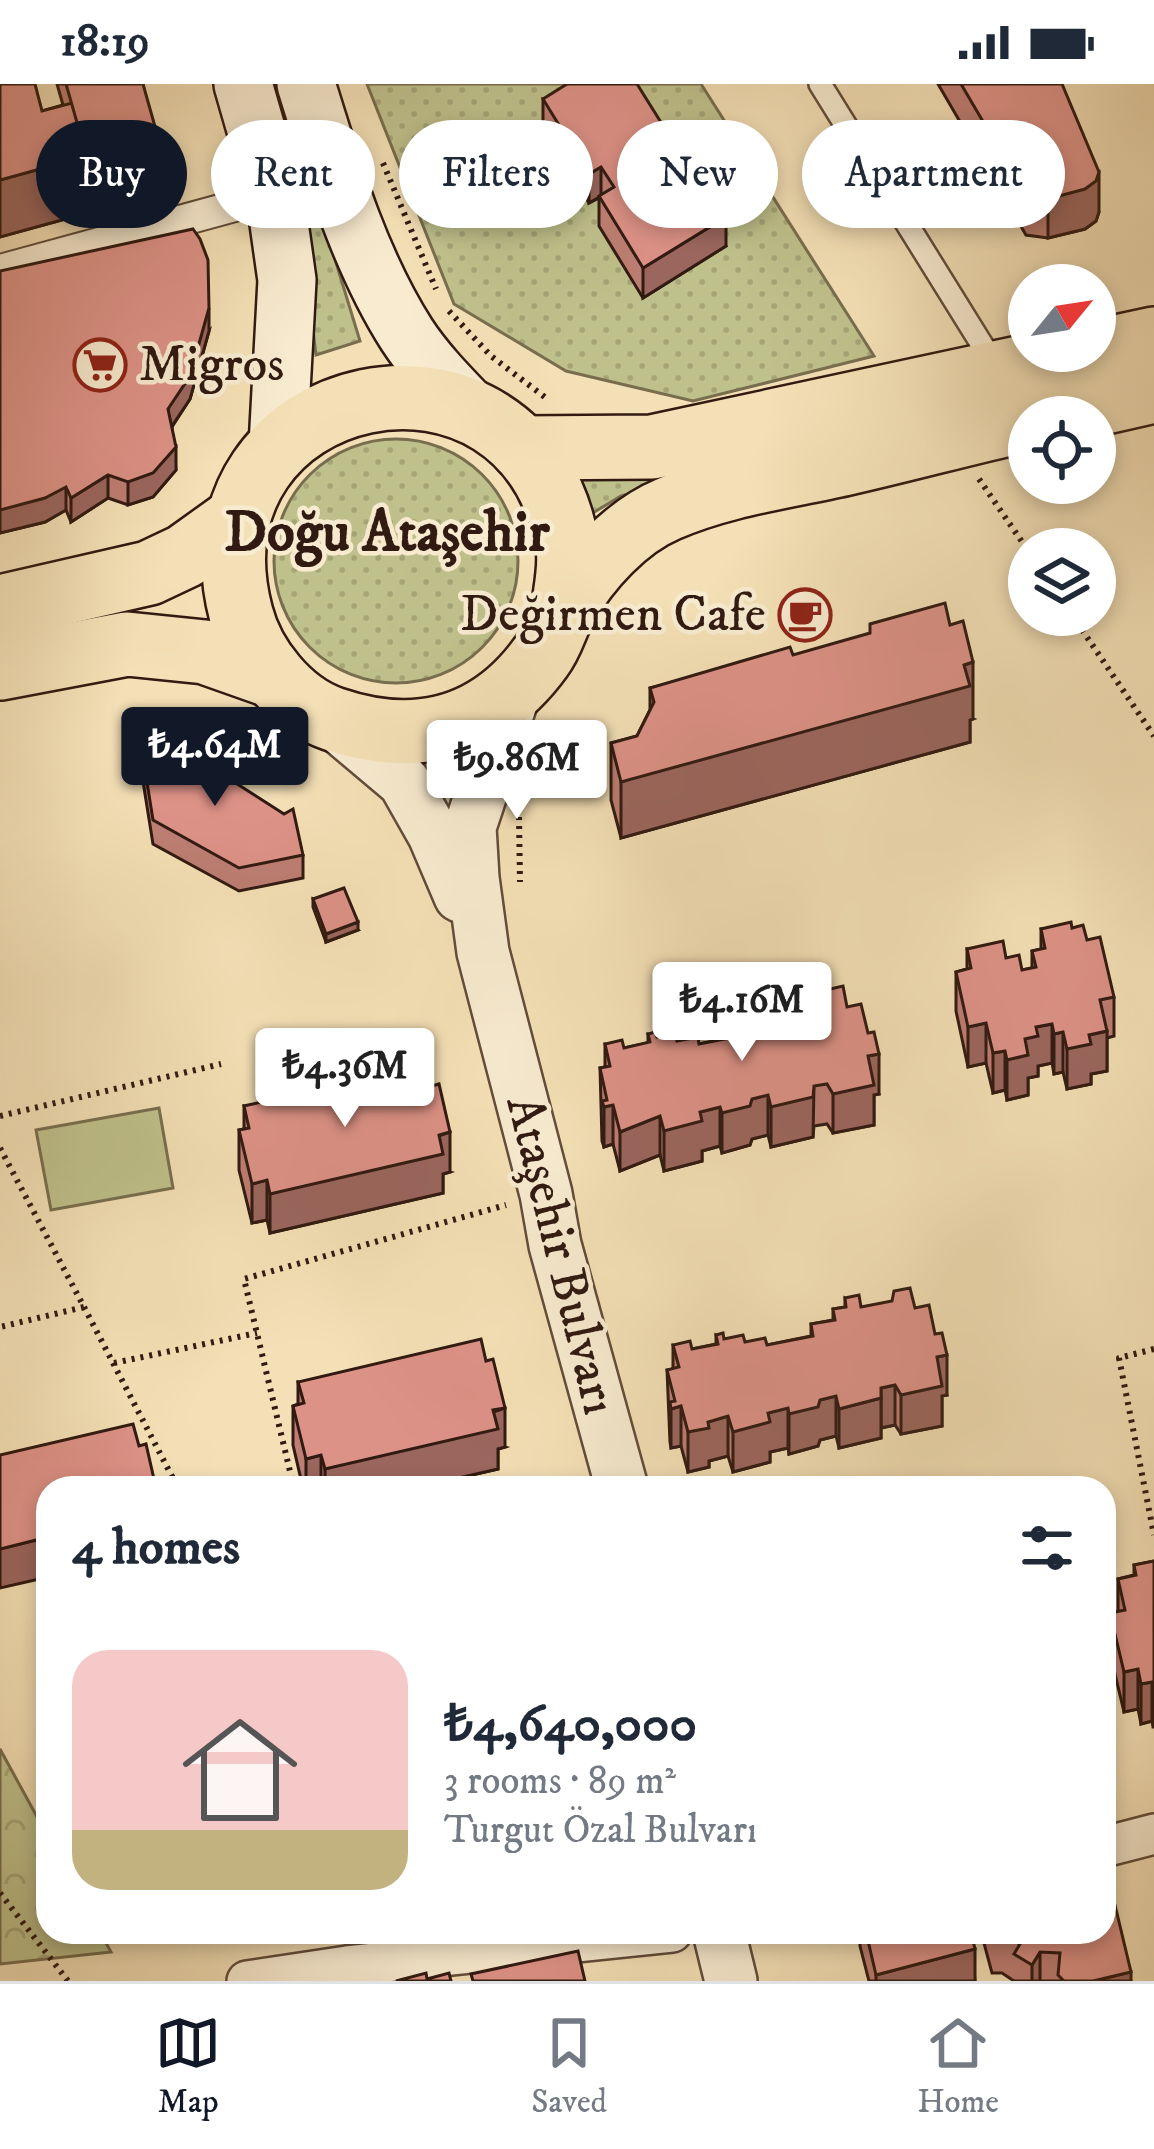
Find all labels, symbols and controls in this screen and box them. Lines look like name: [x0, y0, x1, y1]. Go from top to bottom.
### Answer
text: 18:19: [60, 14, 150, 70]
chip: Buy: [36, 120, 187, 228]
chip: Rent: [211, 120, 375, 228]
chip: Filters: [399, 120, 593, 228]
chip: New: [617, 120, 778, 228]
chip: Apartment: [802, 120, 1065, 228]
north arrow: [1008, 264, 1116, 372]
map controls: [1008, 264, 1116, 636]
place label: Migros: [139, 333, 284, 397]
supermarket icon: Migros: [72, 337, 128, 393]
button: locate: [1008, 396, 1116, 504]
district label: Doğu Ataşehir: [225, 498, 550, 569]
button: layers: [1008, 528, 1116, 636]
place label: Değirmen Cafe: [460, 583, 766, 647]
cafe icon: Değirmen Cafe: [777, 587, 833, 643]
pin: ₺4.64M: [117, 707, 313, 809]
pin: ₺9.86M: [419, 720, 615, 822]
text: ₺4.64M: [148, 721, 282, 770]
text: ₺9.86M: [454, 734, 580, 783]
pin: ₺4.16M: [644, 962, 840, 1064]
text: ₺4.16M: [679, 976, 805, 1025]
pin: ₺4.36M: [247, 1028, 443, 1130]
text: ₺4.36M: [282, 1042, 408, 1091]
street label: Ataşehir Bulvarı: [490, 1089, 632, 1421]
icon: filters: [1014, 1515, 1080, 1581]
text: 4 homes: [72, 1516, 240, 1580]
text: ₺4,640,000: [444, 1693, 697, 1757]
icon: home: [168, 1698, 312, 1842]
text: 3 rooms · 89 m²: [444, 1757, 676, 1806]
text: Turgut Özal Bulvarı: [444, 1806, 757, 1855]
tab: Map: [155, 2010, 221, 2123]
tab: Saved: [531, 2010, 607, 2123]
tab: Home: [917, 2010, 999, 2123]

